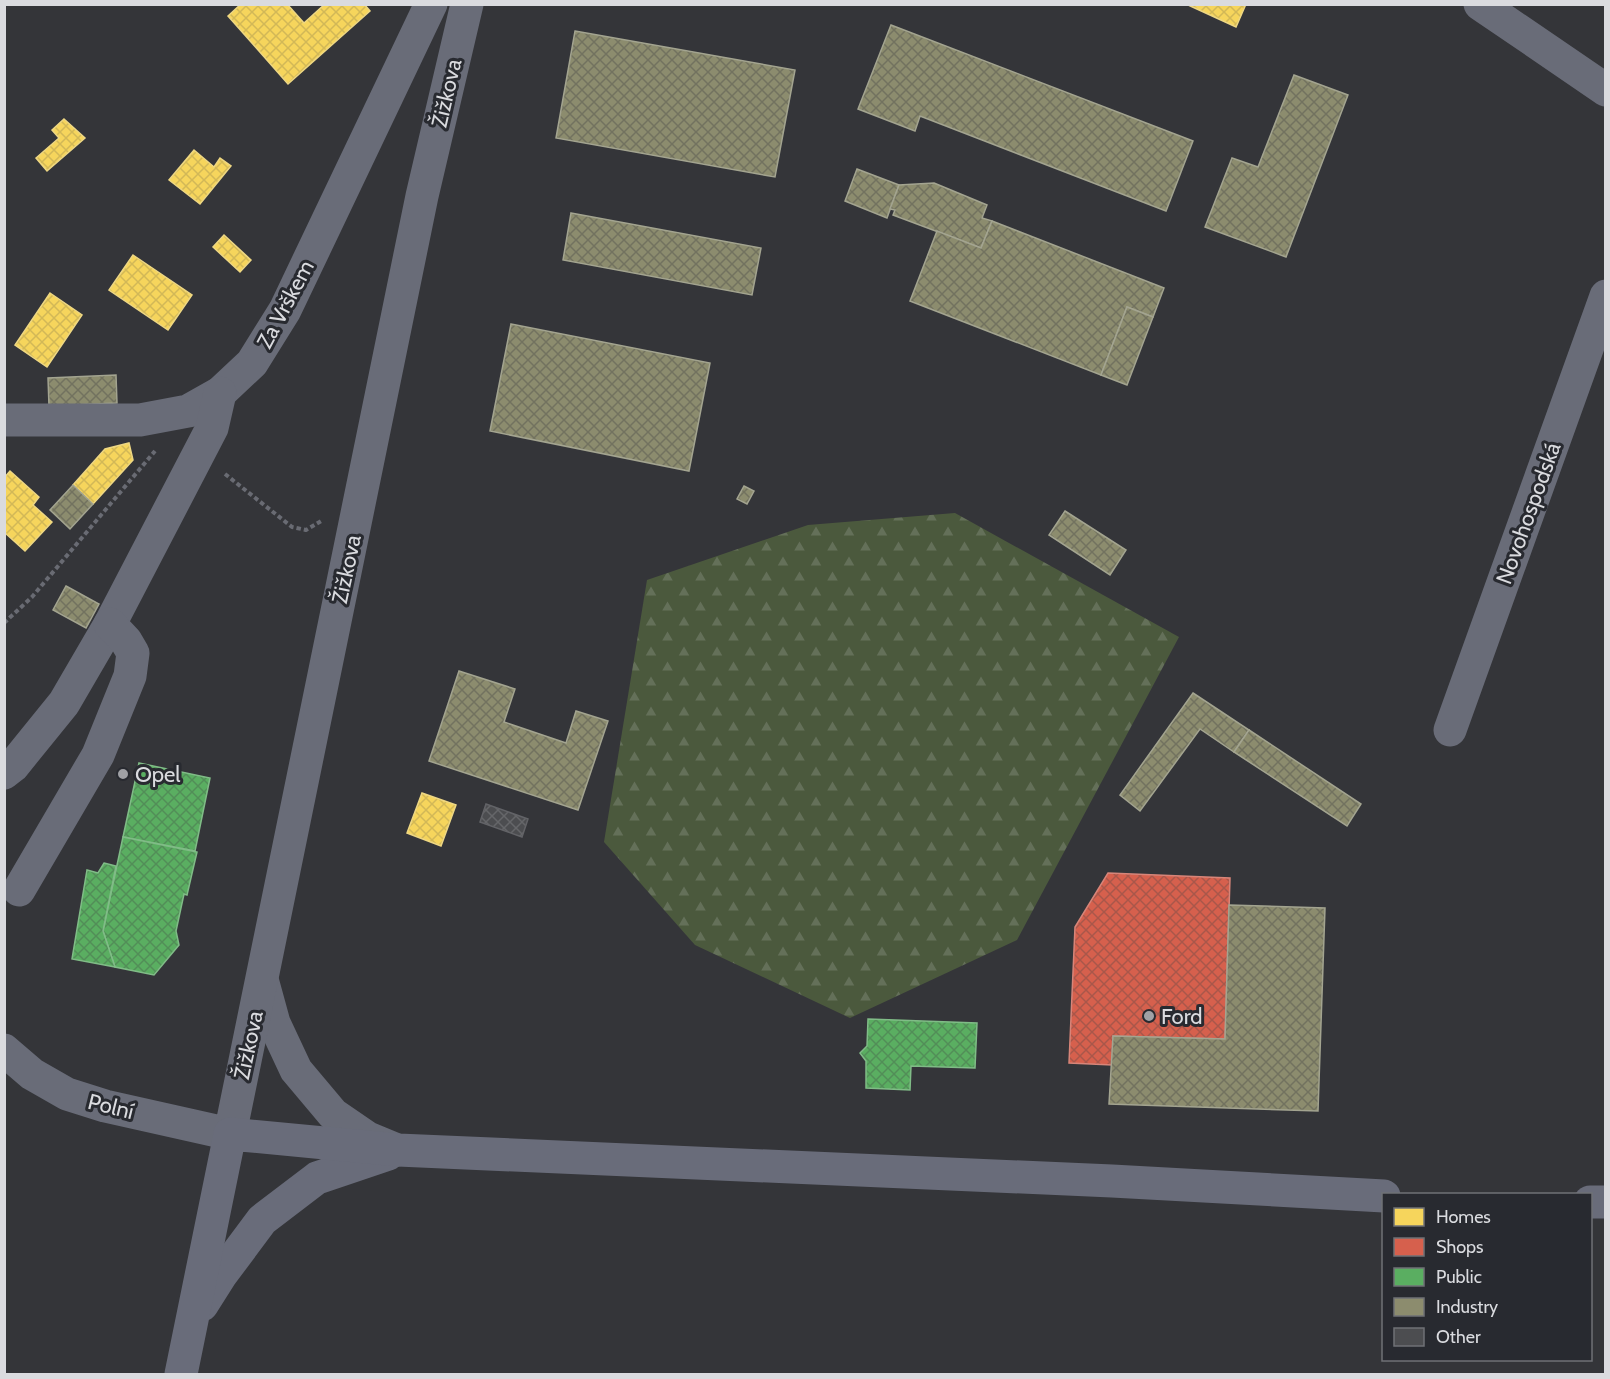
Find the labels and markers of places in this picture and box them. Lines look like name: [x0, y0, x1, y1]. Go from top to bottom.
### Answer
place label: Opel: [135, 761, 181, 788]
marker: Opel: [116, 767, 130, 781]
place label: Ford: [1161, 1003, 1203, 1030]
marker: Ford: [1142, 1009, 1156, 1023]

